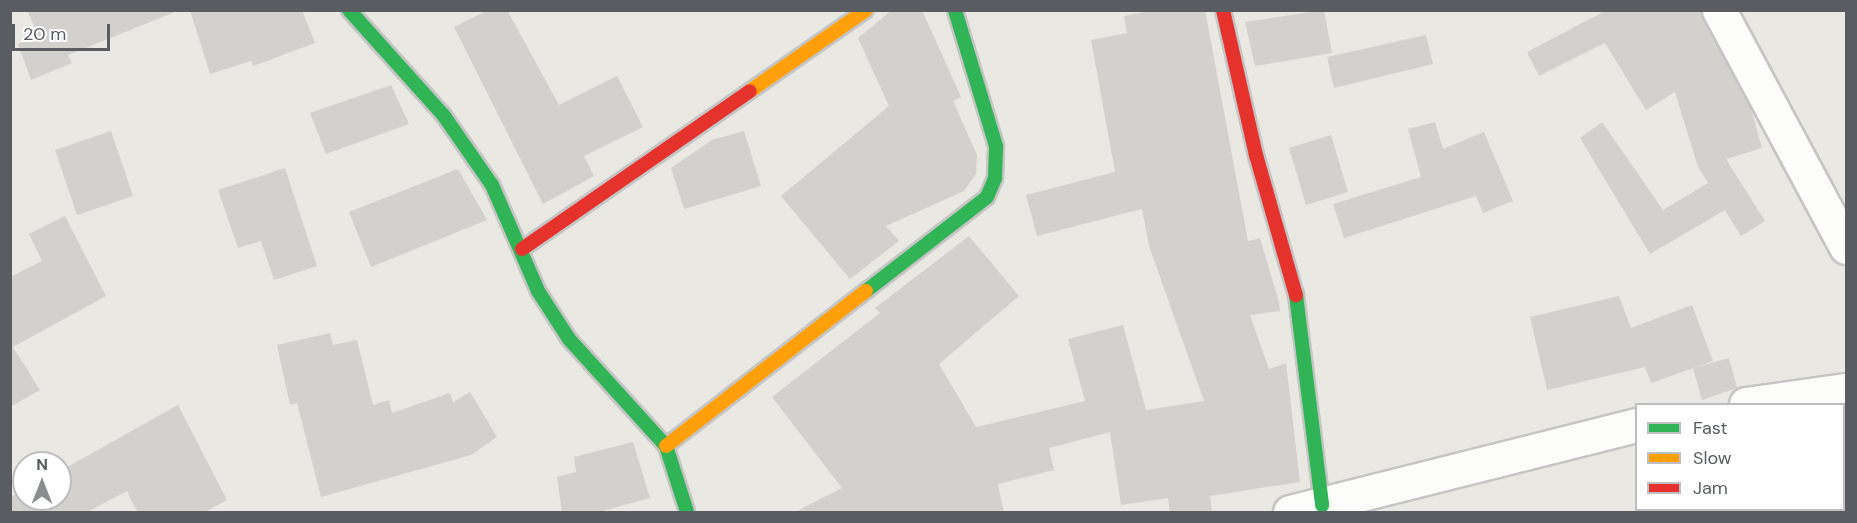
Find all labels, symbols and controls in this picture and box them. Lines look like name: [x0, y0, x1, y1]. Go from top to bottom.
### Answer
scale bar: [15, 12, 112, 50]
text: 20 m: [23, 22, 66, 46]
legend: [1635, 403, 1845, 511]
text: Fast: [1693, 416, 1728, 440]
text: Slow: [1693, 446, 1732, 470]
north arrow: [12, 451, 72, 511]
text: N: [36, 454, 48, 475]
text: Jam: [1693, 476, 1728, 500]

